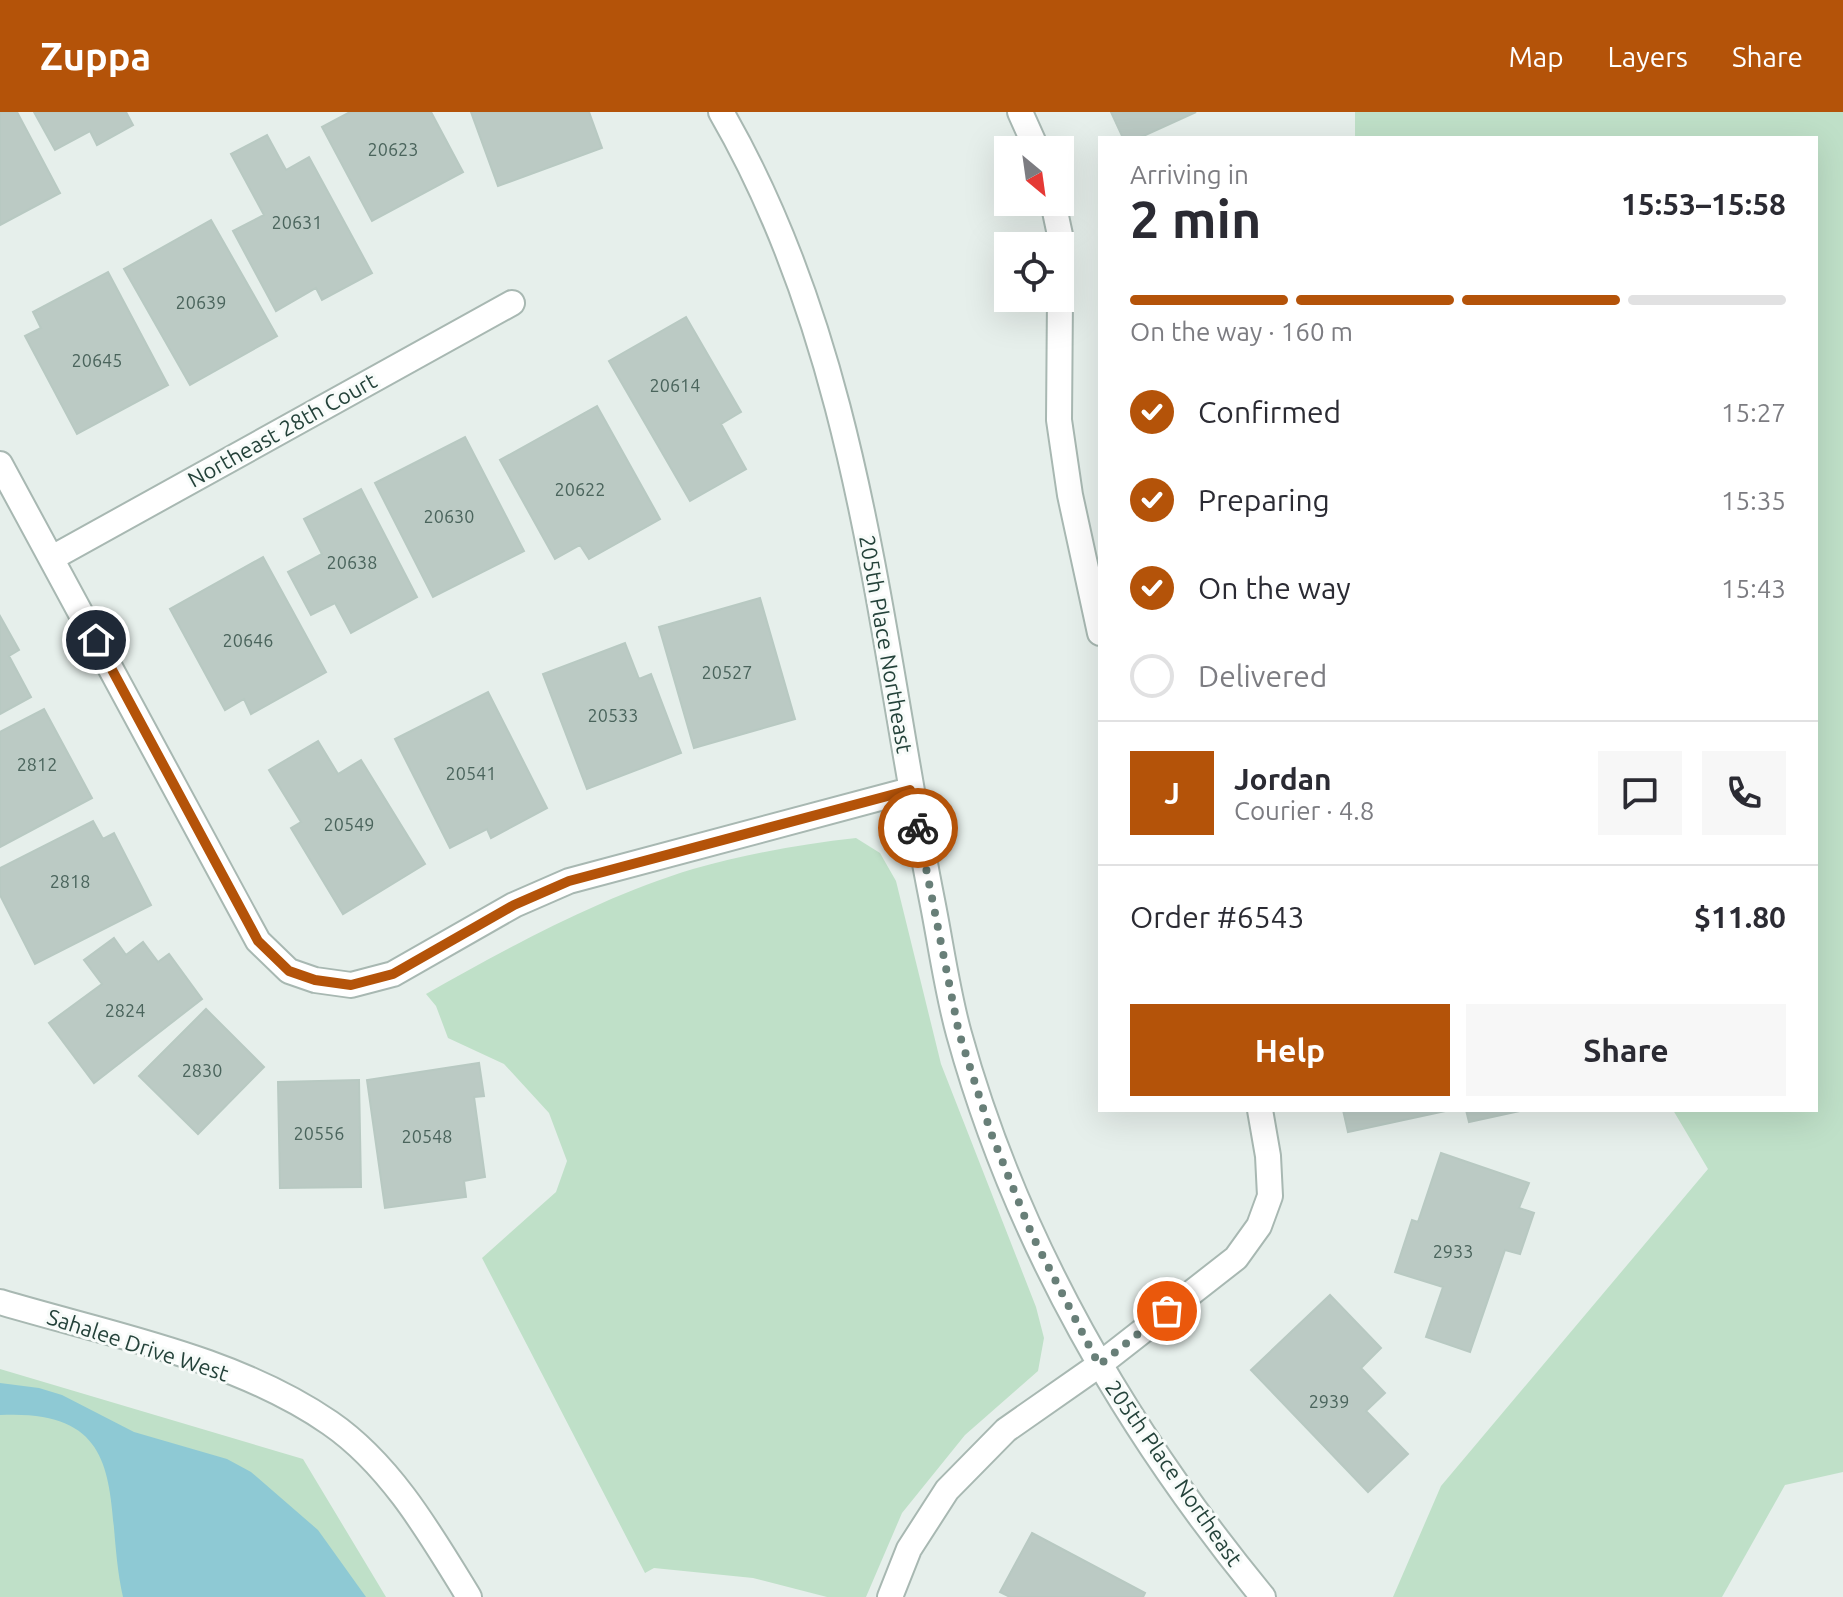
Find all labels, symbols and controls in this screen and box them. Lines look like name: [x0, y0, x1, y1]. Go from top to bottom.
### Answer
text: Zuppa: [40, 35, 151, 77]
text: Map: [1508, 41, 1564, 72]
text: Layers: [1608, 41, 1688, 72]
text: Share: [1732, 41, 1803, 72]
north arrow: [994, 136, 1074, 216]
map controls: [994, 136, 1074, 312]
house number: 20623: [368, 139, 418, 159]
text: Arriving in: [1130, 160, 1249, 189]
text: 15:53–15:58: [1621, 187, 1786, 221]
text: 2 min: [1130, 190, 1261, 248]
house number: 20631: [272, 212, 322, 232]
button: locate: [994, 232, 1074, 312]
house number: 20639: [176, 292, 226, 312]
text: On the way · 160 m: [1130, 317, 1353, 346]
house number: 20645: [72, 350, 122, 370]
street label: Northeast 28th Court: [183, 367, 381, 492]
house number: 20614: [650, 375, 700, 395]
icon: check: [1130, 390, 1174, 434]
text: Confirmed: [1198, 395, 1341, 429]
text: 15:27: [1721, 398, 1786, 427]
icon: check: [1130, 478, 1174, 522]
house number: 20622: [555, 479, 605, 499]
text: Preparing: [1198, 483, 1330, 517]
text: 15:35: [1721, 486, 1786, 515]
house number: 20630: [424, 506, 474, 526]
street label: 205th Place Northeast: [855, 533, 918, 755]
house number: 20638: [327, 552, 377, 572]
icon: check: [1130, 566, 1174, 610]
text: On the way: [1198, 571, 1351, 605]
text: 15:43: [1721, 574, 1786, 603]
pin: [62, 606, 130, 674]
icon: home: [74, 618, 118, 662]
house number: 20646: [223, 630, 273, 650]
text: Delivered: [1198, 659, 1327, 693]
house number: 20527: [702, 662, 752, 682]
house number: 20533: [588, 705, 638, 725]
button: chat: [1598, 751, 1682, 835]
button: phone: [1702, 751, 1786, 835]
house number: 2812: [17, 754, 57, 774]
text: Jordan: [1234, 762, 1332, 796]
house number: 20541: [446, 763, 496, 783]
text: J: [1164, 776, 1180, 810]
courier: [878, 788, 958, 868]
text: Courier · 4.8: [1234, 796, 1374, 825]
icon: bike: [896, 806, 940, 850]
house number: 20549: [324, 814, 374, 834]
house number: 2818: [50, 871, 90, 891]
text: Order #6543: [1130, 900, 1304, 934]
text: $11.80: [1694, 900, 1786, 934]
house number: 2824: [105, 1000, 145, 1020]
button: Help: [1130, 1004, 1450, 1096]
button: Share: [1466, 1004, 1786, 1096]
house number: 2830: [182, 1060, 222, 1080]
house number: 20556: [294, 1123, 344, 1143]
house number: 20548: [402, 1126, 452, 1146]
house number: 2933: [1433, 1241, 1473, 1261]
pin: [1133, 1277, 1201, 1345]
icon: bag: [1145, 1289, 1189, 1333]
street label: Sahalee Drive West: [44, 1303, 232, 1386]
street label: 205th Place Northeast: [1101, 1375, 1248, 1571]
house number: 2939: [1309, 1391, 1349, 1411]

